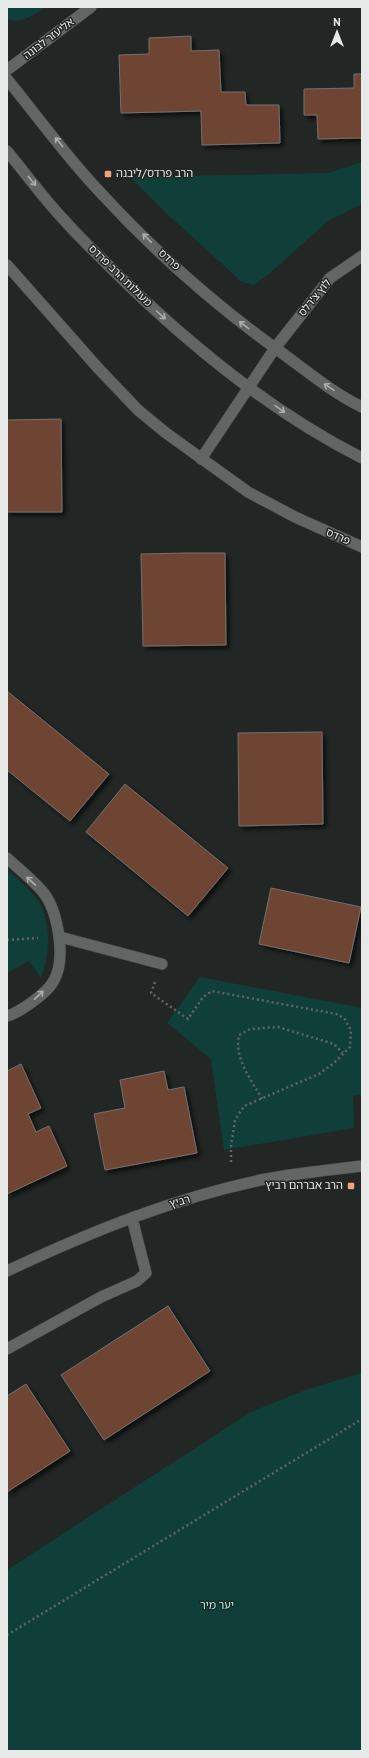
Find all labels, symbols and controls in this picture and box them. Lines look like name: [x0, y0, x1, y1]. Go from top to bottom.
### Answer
north arrow: [317, 12, 357, 52]
street label: אליעזר לבונה: [21, 15, 77, 63]
text: N: [333, 16, 341, 30]
one-way arrow: [55, 137, 64, 148]
place label: הרב פרדס/ליבנה: [116, 167, 193, 181]
marker: הרב פרדס/ליבנה: [103, 169, 113, 179]
one-way arrow: [27, 176, 36, 187]
one-way arrow: [142, 233, 152, 243]
street label: מעגלות הרב פרדס: [85, 242, 155, 310]
street label: פרדס: [155, 246, 183, 274]
street label: לוץ צ'רלס: [296, 276, 335, 320]
one-way arrow: [155, 310, 165, 319]
one-way arrow: [238, 321, 249, 329]
one-way arrow: [323, 382, 335, 390]
one-way arrow: [274, 405, 285, 413]
street label: פרדס: [324, 526, 353, 549]
one-way arrow: [26, 876, 36, 886]
one-way arrow: [34, 991, 44, 1000]
place label: הרב אברהם רביץ: [266, 1179, 343, 1193]
marker: הרב אברהם רביץ: [346, 1181, 356, 1191]
street label: רביץ: [168, 1193, 192, 1211]
park label: יער מיר: [200, 1599, 234, 1613]

